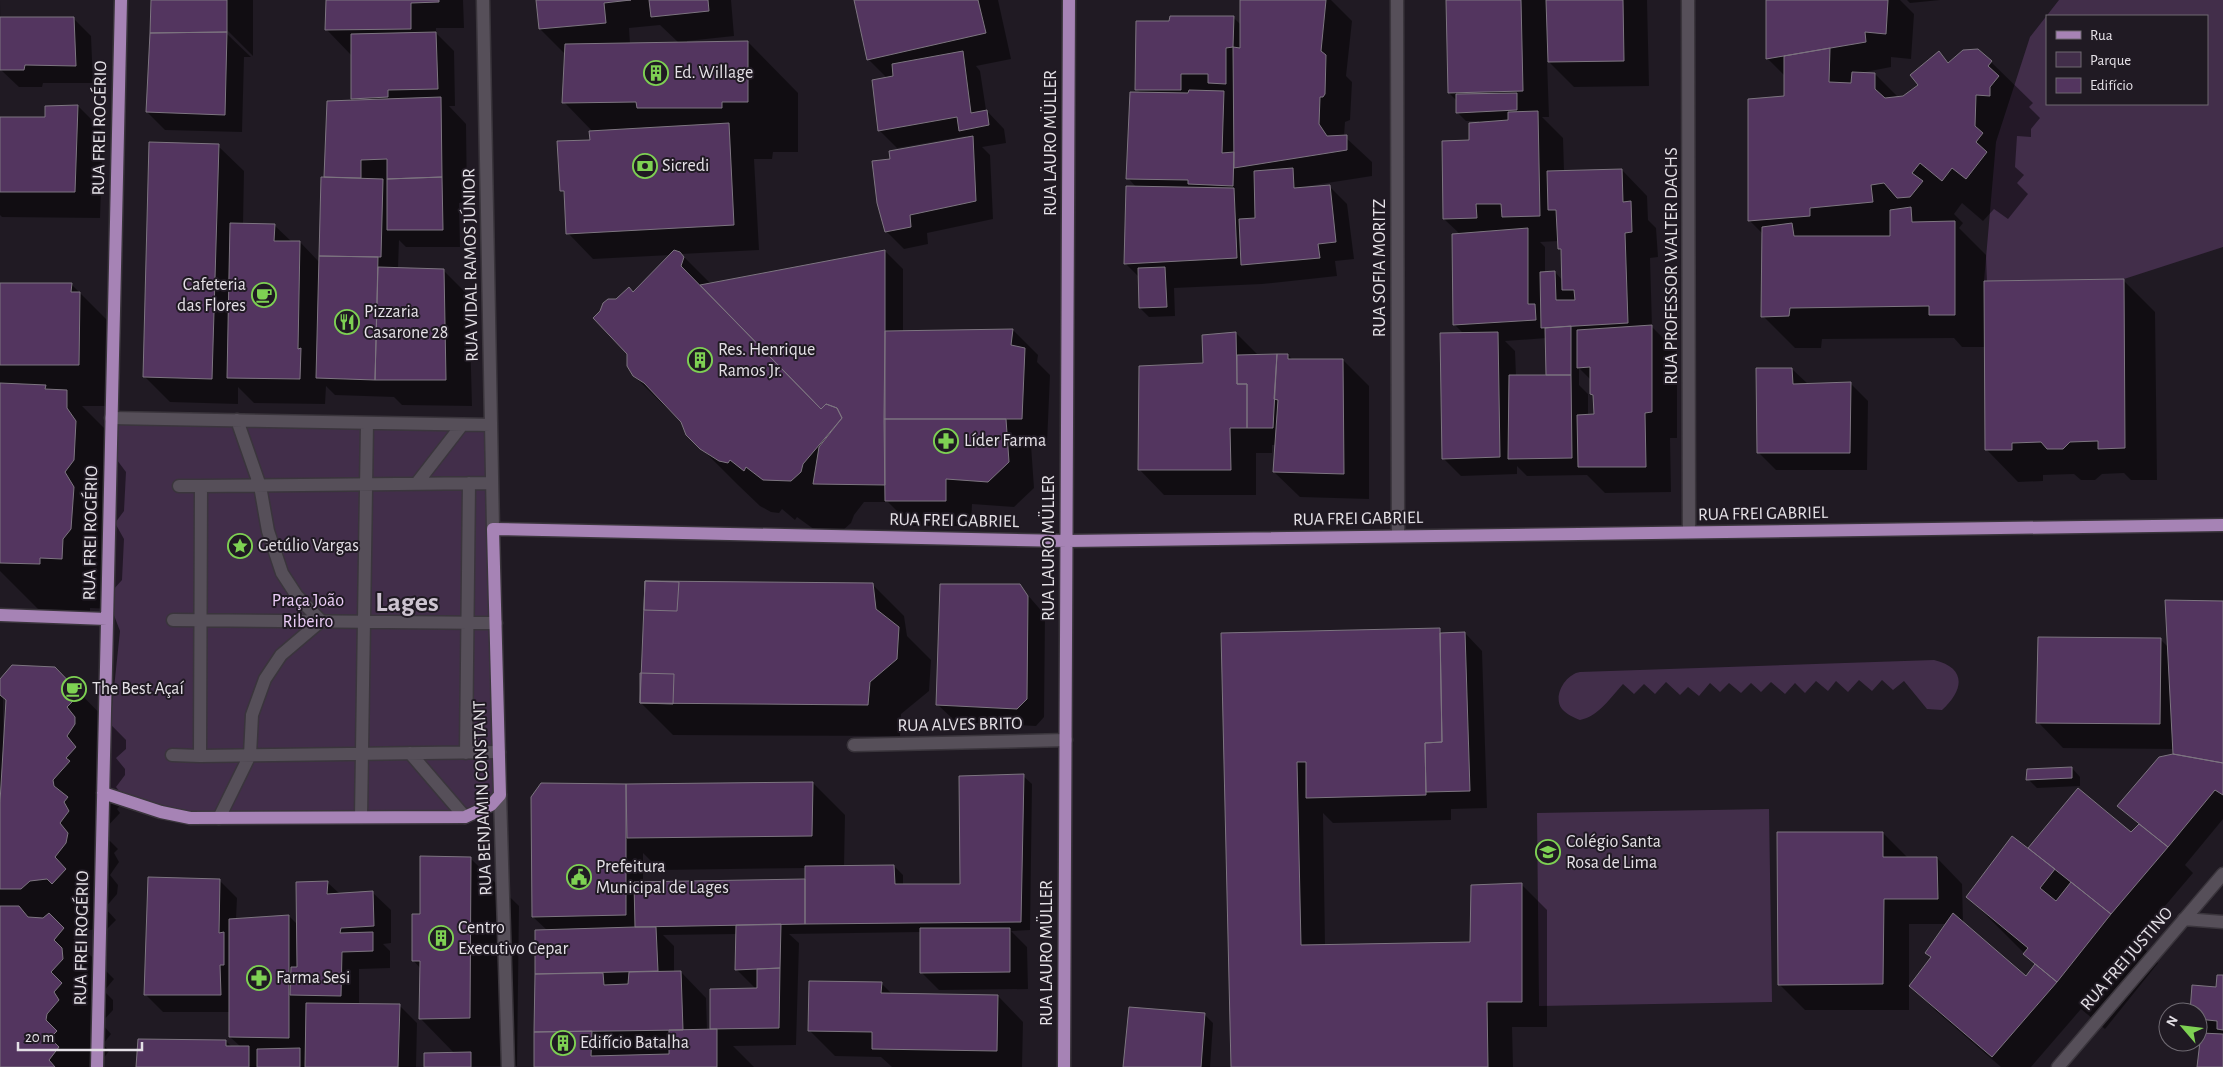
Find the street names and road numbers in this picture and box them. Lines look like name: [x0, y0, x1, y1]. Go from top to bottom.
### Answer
street label: RUA FREI ROGÉRIO: [87, 60, 110, 196]
street label: RUA LAURO MÜLLER: [1040, 70, 1060, 216]
street label: RUA PROFESSOR WALTER DACHS: [1663, 147, 1681, 385]
street label: RUA VIDAL RAMOS JÚNIOR: [457, 168, 482, 362]
street label: RUA SOFIA MORITZ: [1371, 199, 1389, 337]
street label: RUA FREI ROGÉRIO: [78, 465, 101, 601]
street label: RUA LAURO MÜLLER: [1038, 475, 1058, 621]
street label: RUA FREI GABRIEL: [1698, 504, 1829, 524]
street label: RUA FREI GABRIEL: [1293, 509, 1424, 529]
street label: RUA FREI GABRIEL: [889, 511, 1020, 531]
street label: RUA BENJAMIN CONSTANT: [471, 700, 495, 896]
street label: RUA ALVES BRITO: [897, 715, 1023, 735]
street label: RUA FREI ROGÉRIO: [69, 870, 92, 1006]
street label: RUA LAURO MÜLLER: [1036, 880, 1056, 1026]
street label: RUA FREI JUSTINO: [2077, 904, 2177, 1014]

